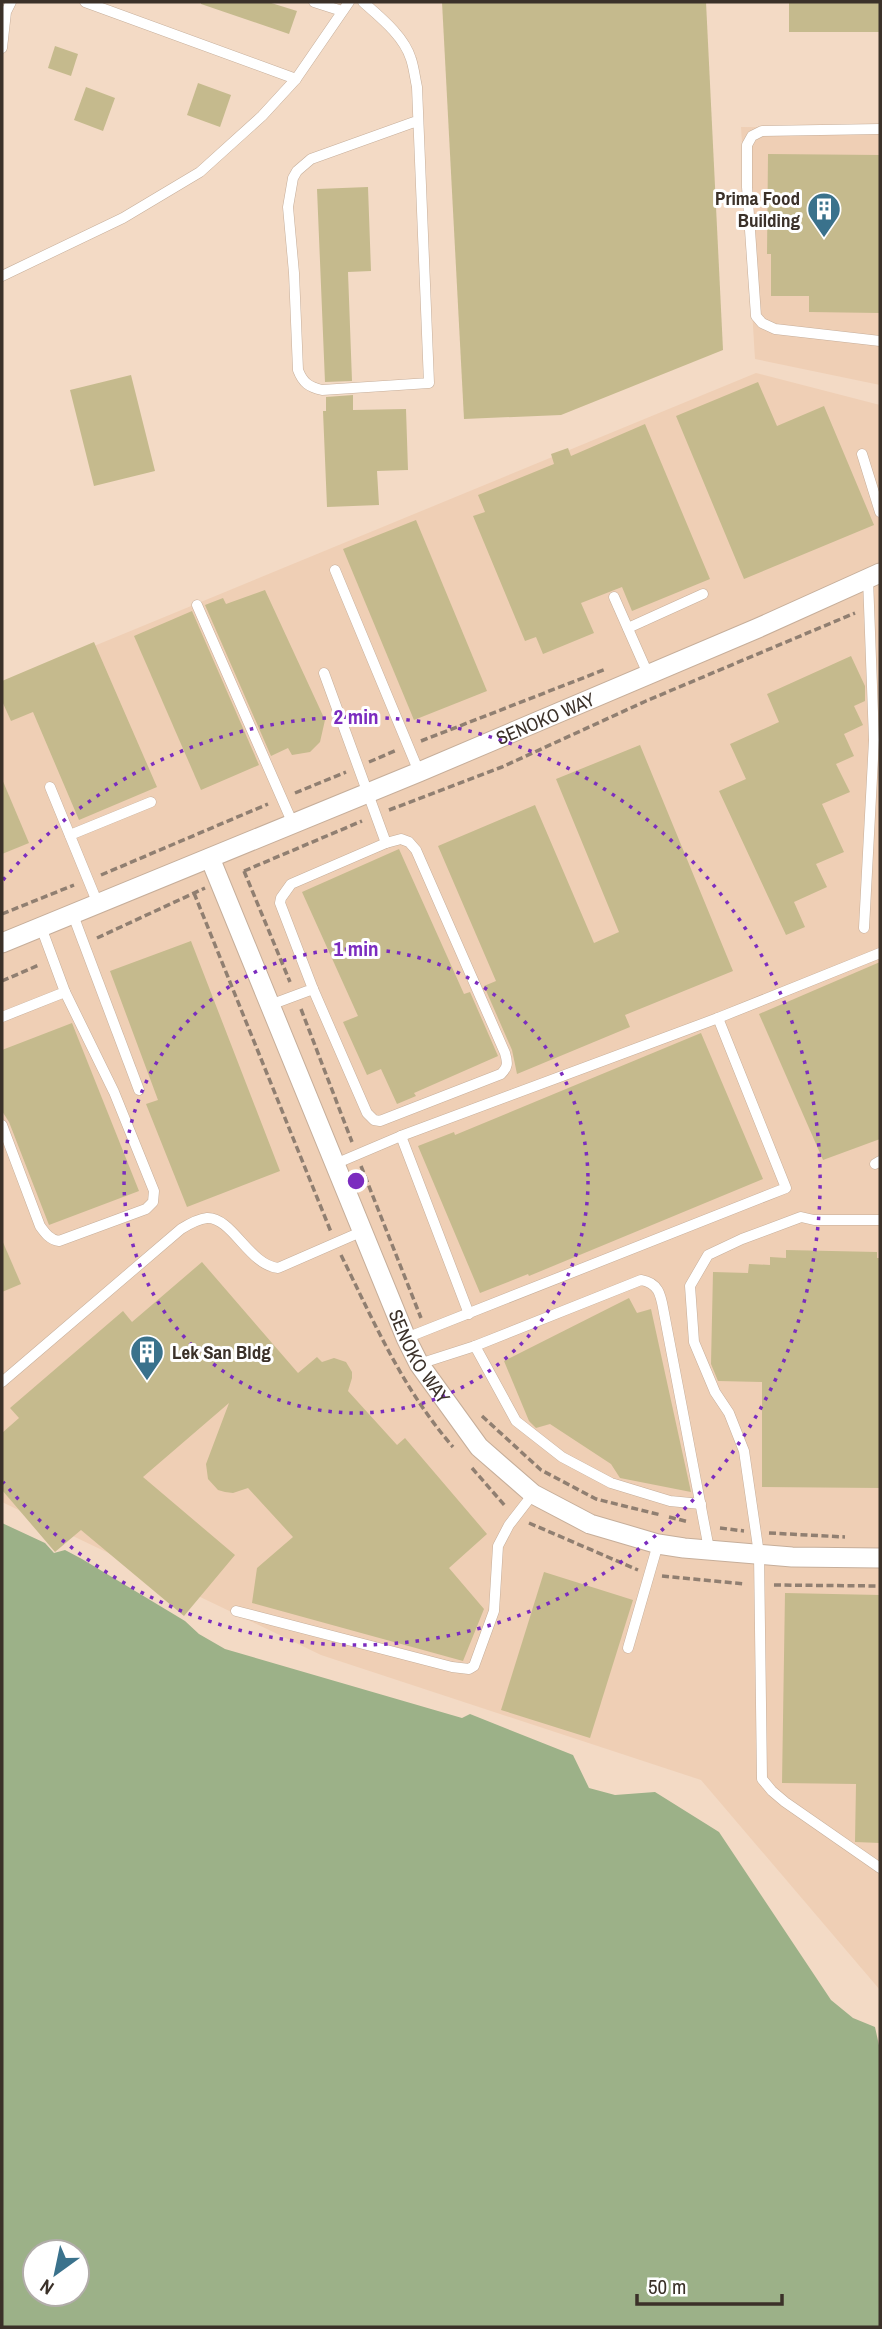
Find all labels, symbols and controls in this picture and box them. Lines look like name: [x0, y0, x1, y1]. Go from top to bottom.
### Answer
place label: Prima Food Building: [715, 185, 800, 233]
building icon: Prima Food Building: [805, 190, 843, 239]
street label: SENOKO WAY: [492, 686, 599, 751]
text: 2 min: [334, 702, 378, 731]
text: 1 min: [334, 934, 378, 963]
centre of rings: [344, 1169, 368, 1193]
street label: SENOKO WAY: [383, 1305, 457, 1409]
building icon: Lek San Bldg: [128, 1333, 166, 1382]
place label: Lek San Bldg: [172, 1339, 271, 1365]
north arrow: [21, 2238, 91, 2308]
scale bar: [637, 2262, 782, 2306]
text: 50 m: [648, 2272, 686, 2301]
text: N: [35, 2273, 59, 2301]

